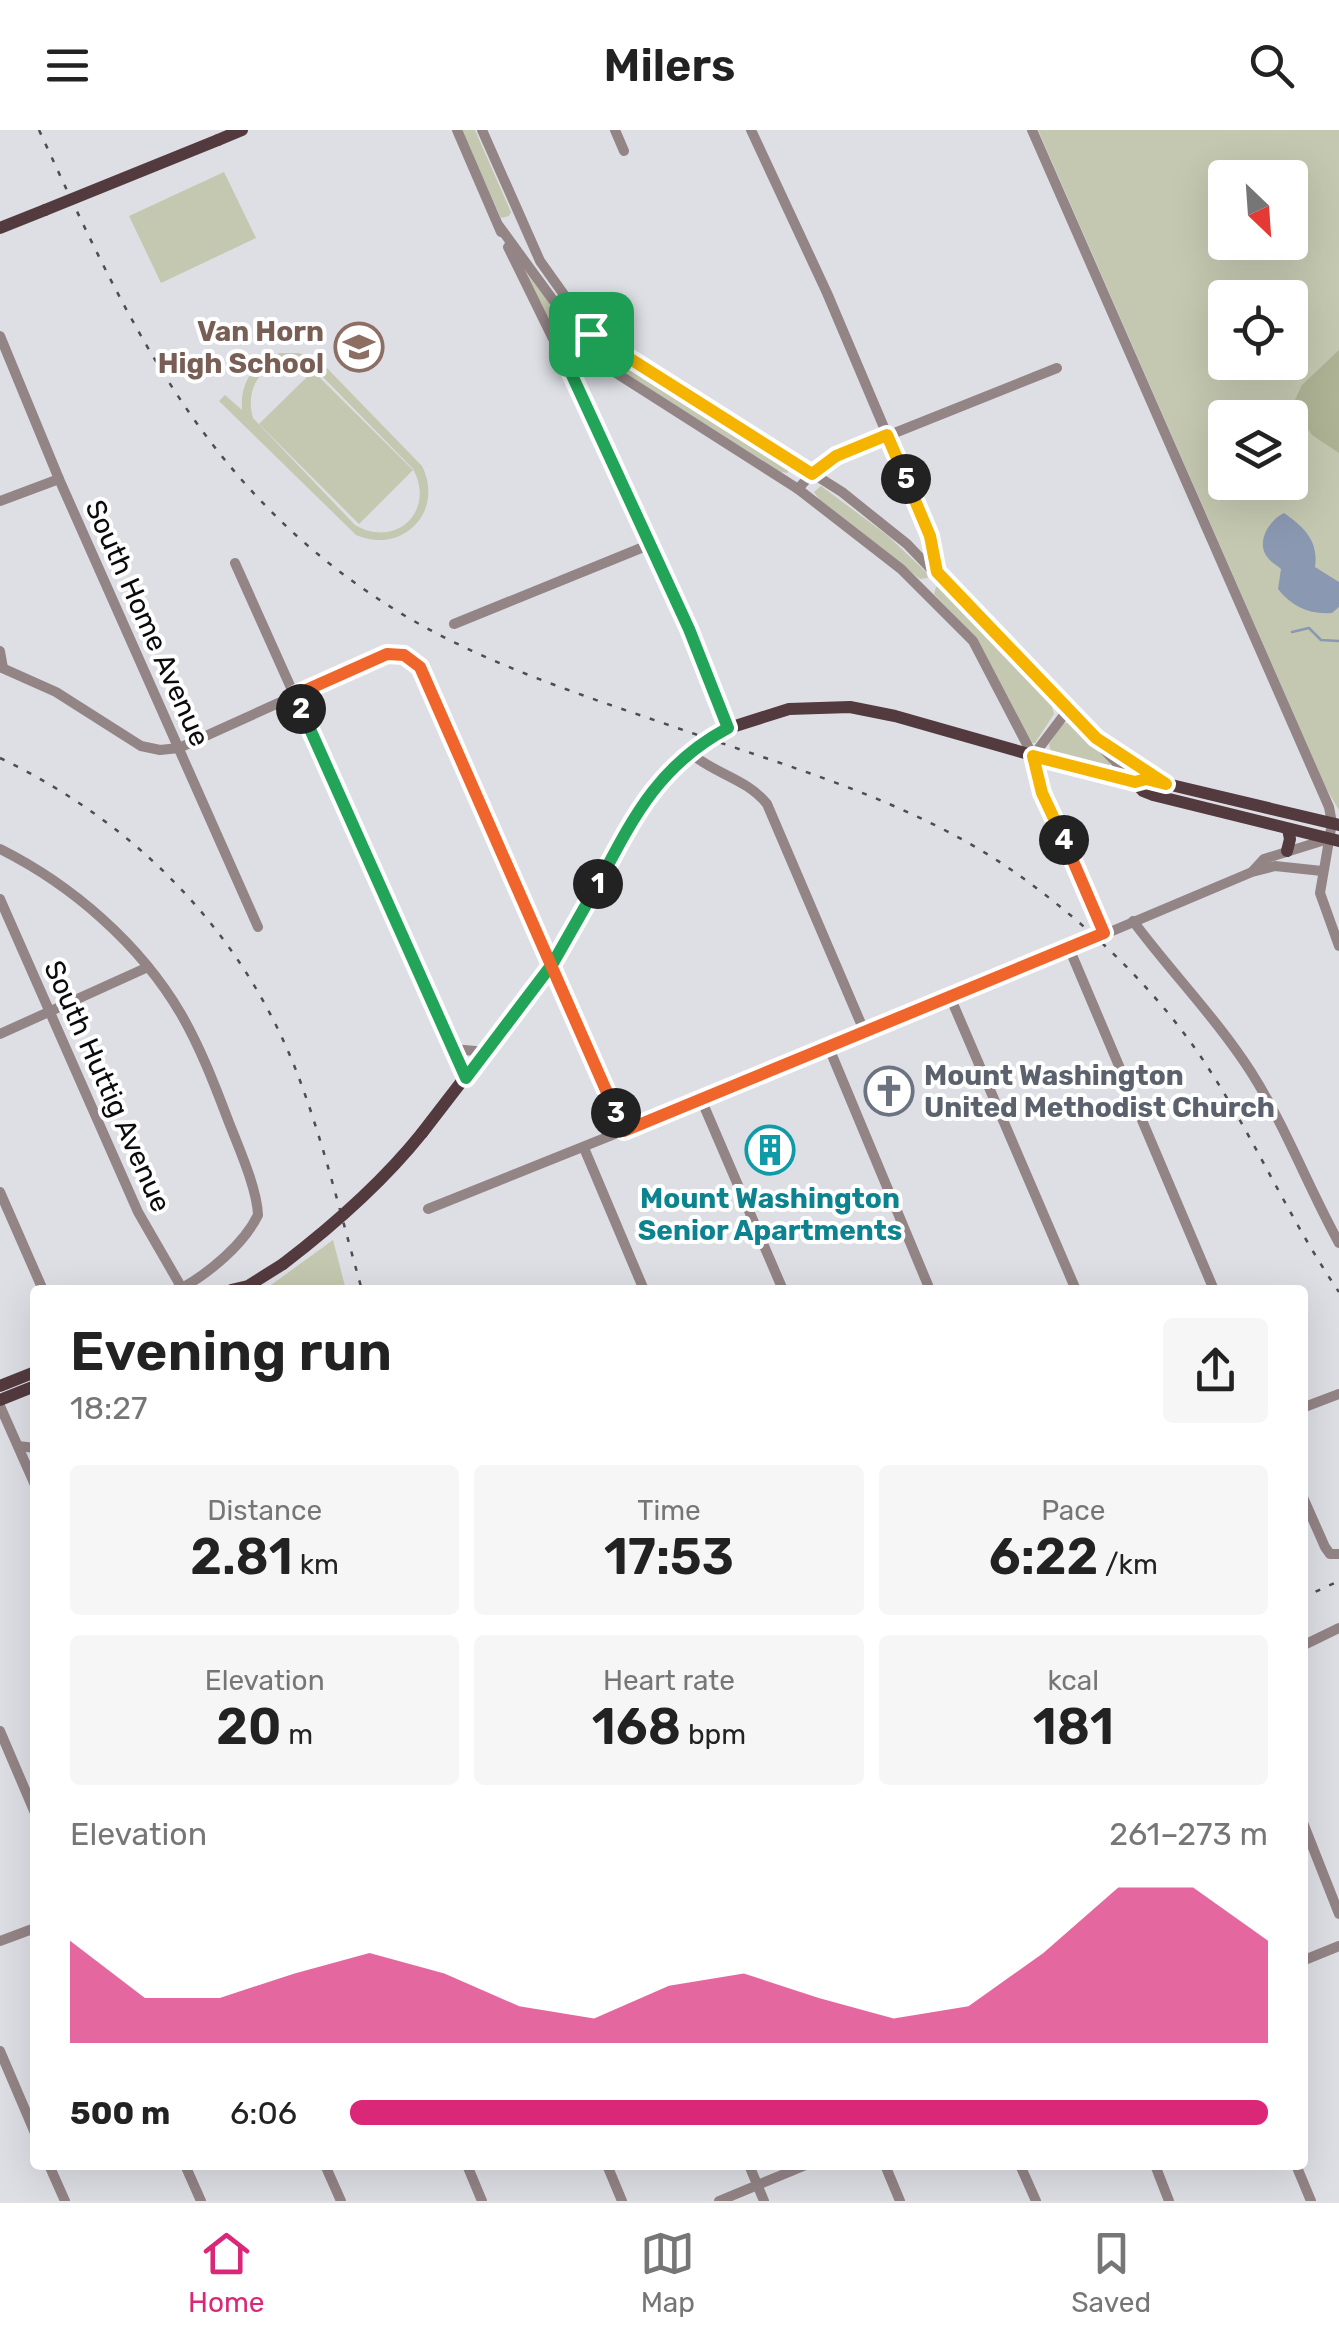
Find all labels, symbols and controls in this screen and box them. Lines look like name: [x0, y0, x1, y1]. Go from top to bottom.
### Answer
icon: menu: [40, 38, 95, 93]
icon: search: [1244, 38, 1299, 93]
text: Milers: [604, 39, 735, 92]
north arrow: [1208, 160, 1308, 260]
map controls: [1208, 160, 1308, 500]
button: locate: [1208, 280, 1308, 380]
pin: [549, 292, 634, 377]
icon: arrive: [564, 307, 619, 362]
place label: Van Horn High School: [158, 315, 324, 380]
school or university icon: Van Horn High School: [333, 321, 385, 373]
button: layers: [1208, 400, 1308, 500]
pin: 5: [881, 454, 931, 504]
text: 5: [897, 462, 915, 495]
street label: South Home Avenue: [78, 495, 217, 751]
pin: 2: [276, 684, 326, 734]
text: 2: [292, 692, 310, 725]
pin: 4: [1039, 815, 1089, 865]
text: 4: [1054, 823, 1074, 856]
pin: 1: [573, 859, 623, 909]
text: 1: [591, 867, 605, 900]
street label: South Huttig Avenue: [37, 955, 178, 1217]
place label: Mount Washington United Methodist Church: [924, 1059, 1275, 1124]
church icon: Mount Washington United Methodist Church: [863, 1065, 915, 1117]
pin: 3: [591, 1088, 641, 1138]
text: 3: [607, 1096, 625, 1129]
building icon: Mount Washington Senior Apartments: [744, 1124, 796, 1176]
place label: Mount Washington Senior Apartments: [638, 1182, 902, 1247]
button: share: [1163, 1318, 1268, 1423]
text: Evening run: [70, 1319, 392, 1384]
text: 18:27: [70, 1389, 147, 1427]
text: Distance: [207, 1494, 322, 1527]
text: Time: [637, 1494, 701, 1527]
text: Pace: [1041, 1494, 1105, 1527]
text: 2.81: [190, 1527, 293, 1587]
text: 17:53: [604, 1527, 734, 1587]
text: 6:22: [989, 1527, 1098, 1587]
text: km: [293, 1548, 339, 1581]
text: /km: [1098, 1548, 1158, 1581]
text: Elevation: [205, 1664, 325, 1697]
text: Heart rate: [603, 1664, 735, 1697]
text: kcal: [1048, 1664, 1099, 1697]
text: 20: [216, 1697, 281, 1757]
text: 168: [592, 1697, 681, 1757]
text: 181: [1033, 1697, 1114, 1757]
text: m: [281, 1718, 313, 1751]
text: bpm: [681, 1718, 746, 1751]
text: Elevation: [70, 1815, 207, 1853]
text: 261–273 m: [1109, 1815, 1268, 1853]
text: 500 m: [70, 2094, 170, 2132]
text: 6:06: [230, 2094, 297, 2132]
tab: Home: [188, 2226, 265, 2319]
tab: Map: [640, 2226, 695, 2319]
tab: Saved: [1071, 2226, 1151, 2319]

